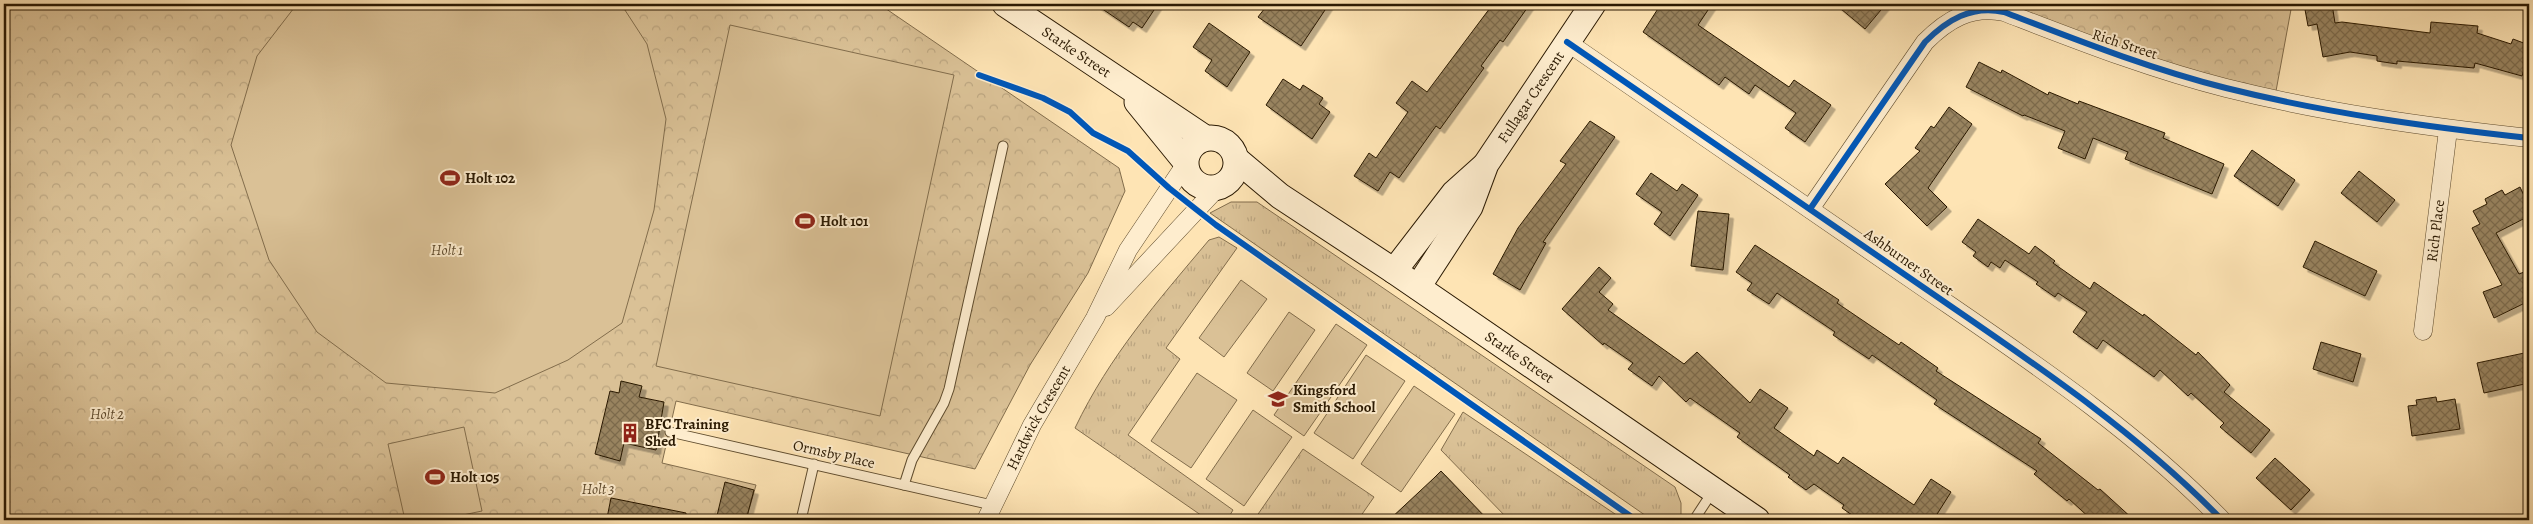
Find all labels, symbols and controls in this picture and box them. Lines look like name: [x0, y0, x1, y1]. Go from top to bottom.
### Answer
street label: Starke Street: [1038, 21, 1115, 82]
street label: Rich Street: [2090, 24, 2160, 64]
street label: Fullagar Crescent: [1493, 47, 1569, 147]
sports icon: Holt 102: [439, 167, 461, 189]
place label: Holt 102: [465, 168, 516, 188]
street label: Rich Place: [2422, 198, 2449, 263]
sports icon: Holt 101: [794, 210, 816, 232]
place label: Holt 101: [820, 211, 869, 231]
street label: Ashburner Street: [1860, 223, 1958, 300]
park label: Holt 1: [431, 240, 463, 260]
street label: Starke Street: [1481, 326, 1558, 388]
street label: Hardwick Crescent: [1002, 361, 1075, 473]
place label: Kingsford Smith School: [1293, 380, 1375, 417]
school or university icon: Kingsford Smith School: [1267, 388, 1289, 410]
park label: Holt 2: [90, 404, 124, 424]
place label: BFC Training Shed: [645, 414, 729, 451]
building icon: BFC Training Shed: [619, 422, 641, 444]
street label: Ormsby Place: [791, 435, 877, 473]
sports icon: Holt 105: [424, 466, 446, 488]
place label: Holt 105: [450, 467, 500, 487]
park label: Holt 3: [581, 479, 615, 499]

